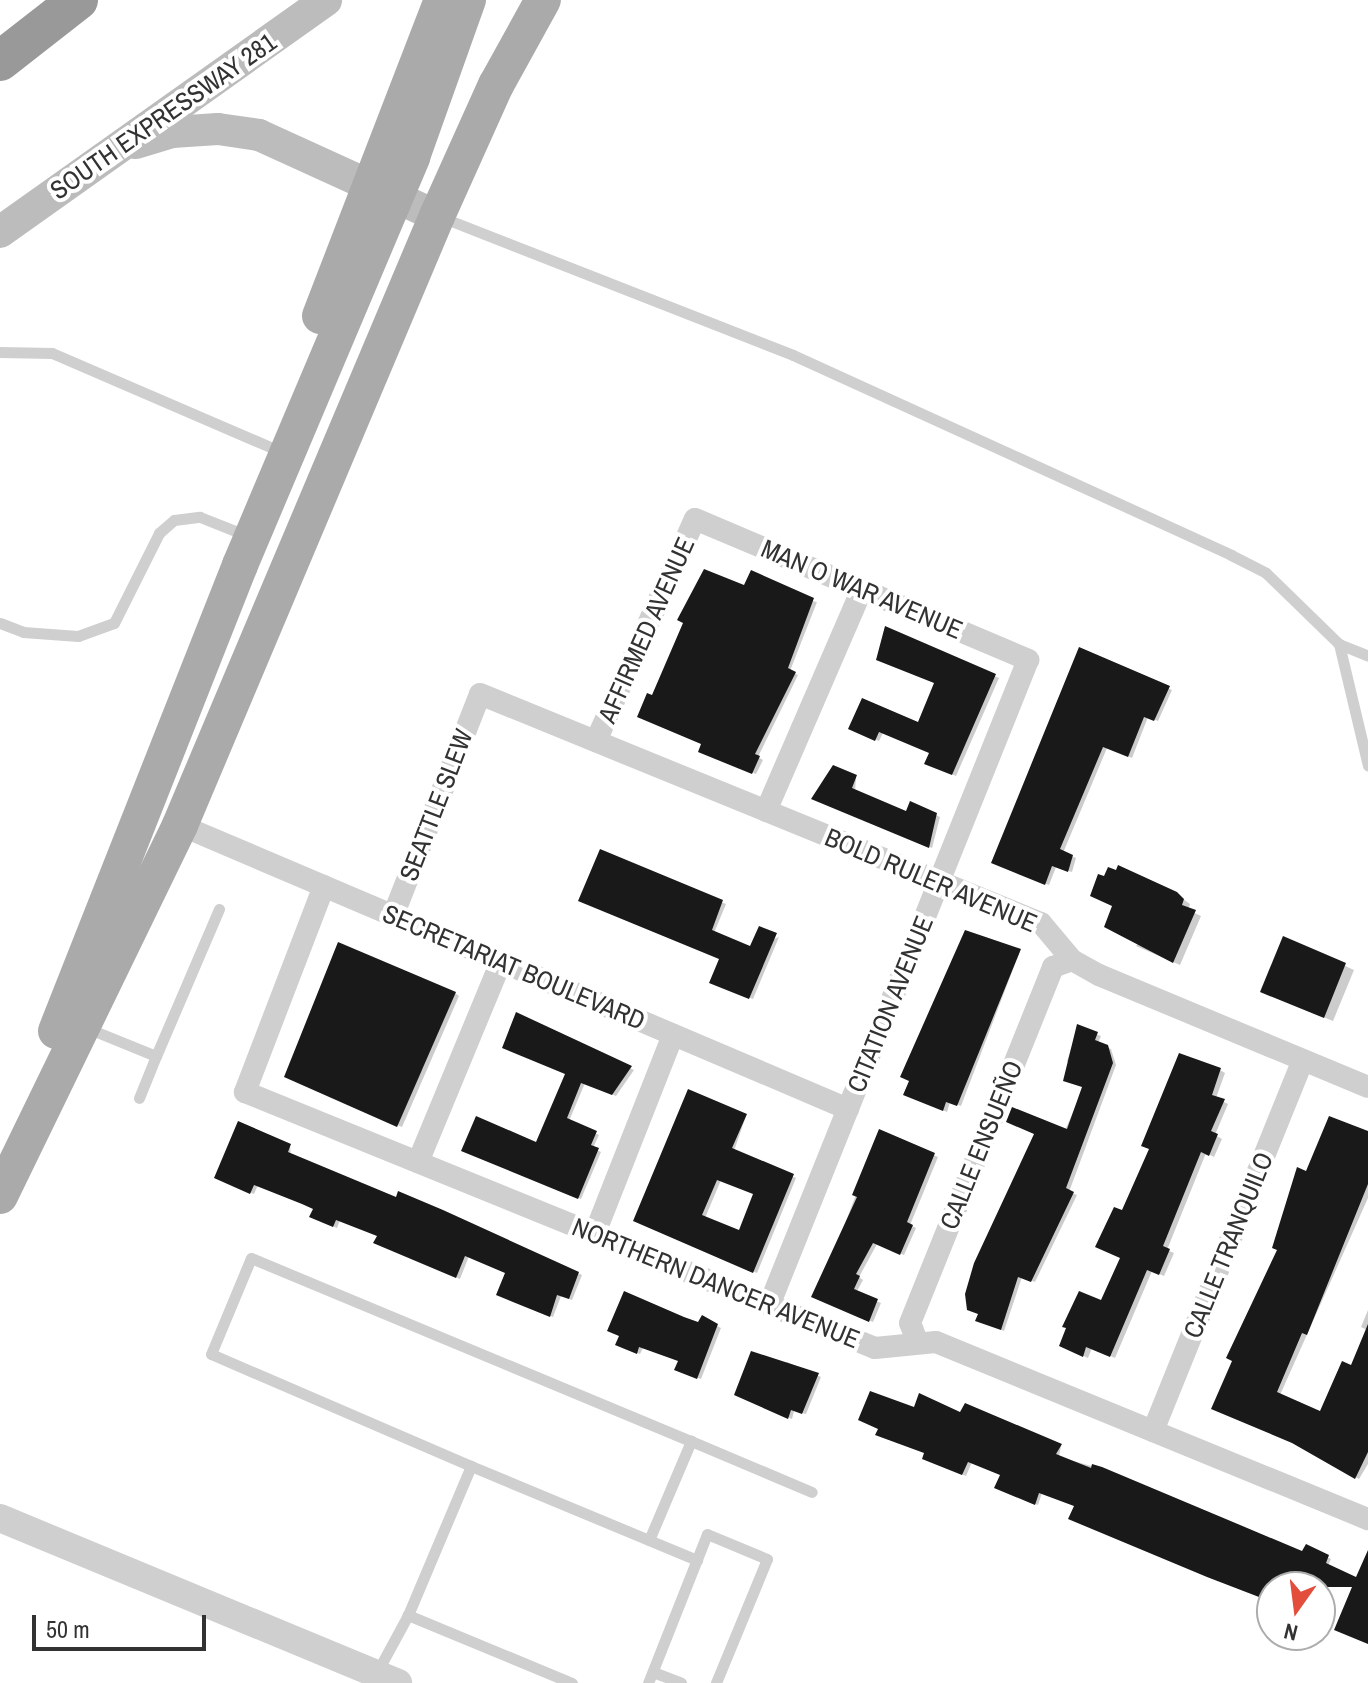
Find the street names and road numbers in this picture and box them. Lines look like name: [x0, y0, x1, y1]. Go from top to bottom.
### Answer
street label: SOUTH EXPRESSWAY 281: [44, 26, 282, 206]
street label: AFFIRMED AVENUE: [591, 532, 701, 728]
street label: MAN O WAR AVENUE: [756, 532, 968, 646]
street label: SEATTLE SLEW: [393, 725, 479, 885]
street label: BOLD RULER AVENUE: [820, 821, 1042, 939]
street label: SECRETARIAT BOULEVARD: [378, 898, 650, 1036]
street label: CITATION AVENUE: [840, 911, 940, 1097]
street label: CALLE ENSUEÑO: [933, 1056, 1029, 1234]
street label: CALLE TRANQUILO: [1176, 1147, 1280, 1343]
street label: NORTHERN DANCER AVENUE: [567, 1211, 865, 1355]

